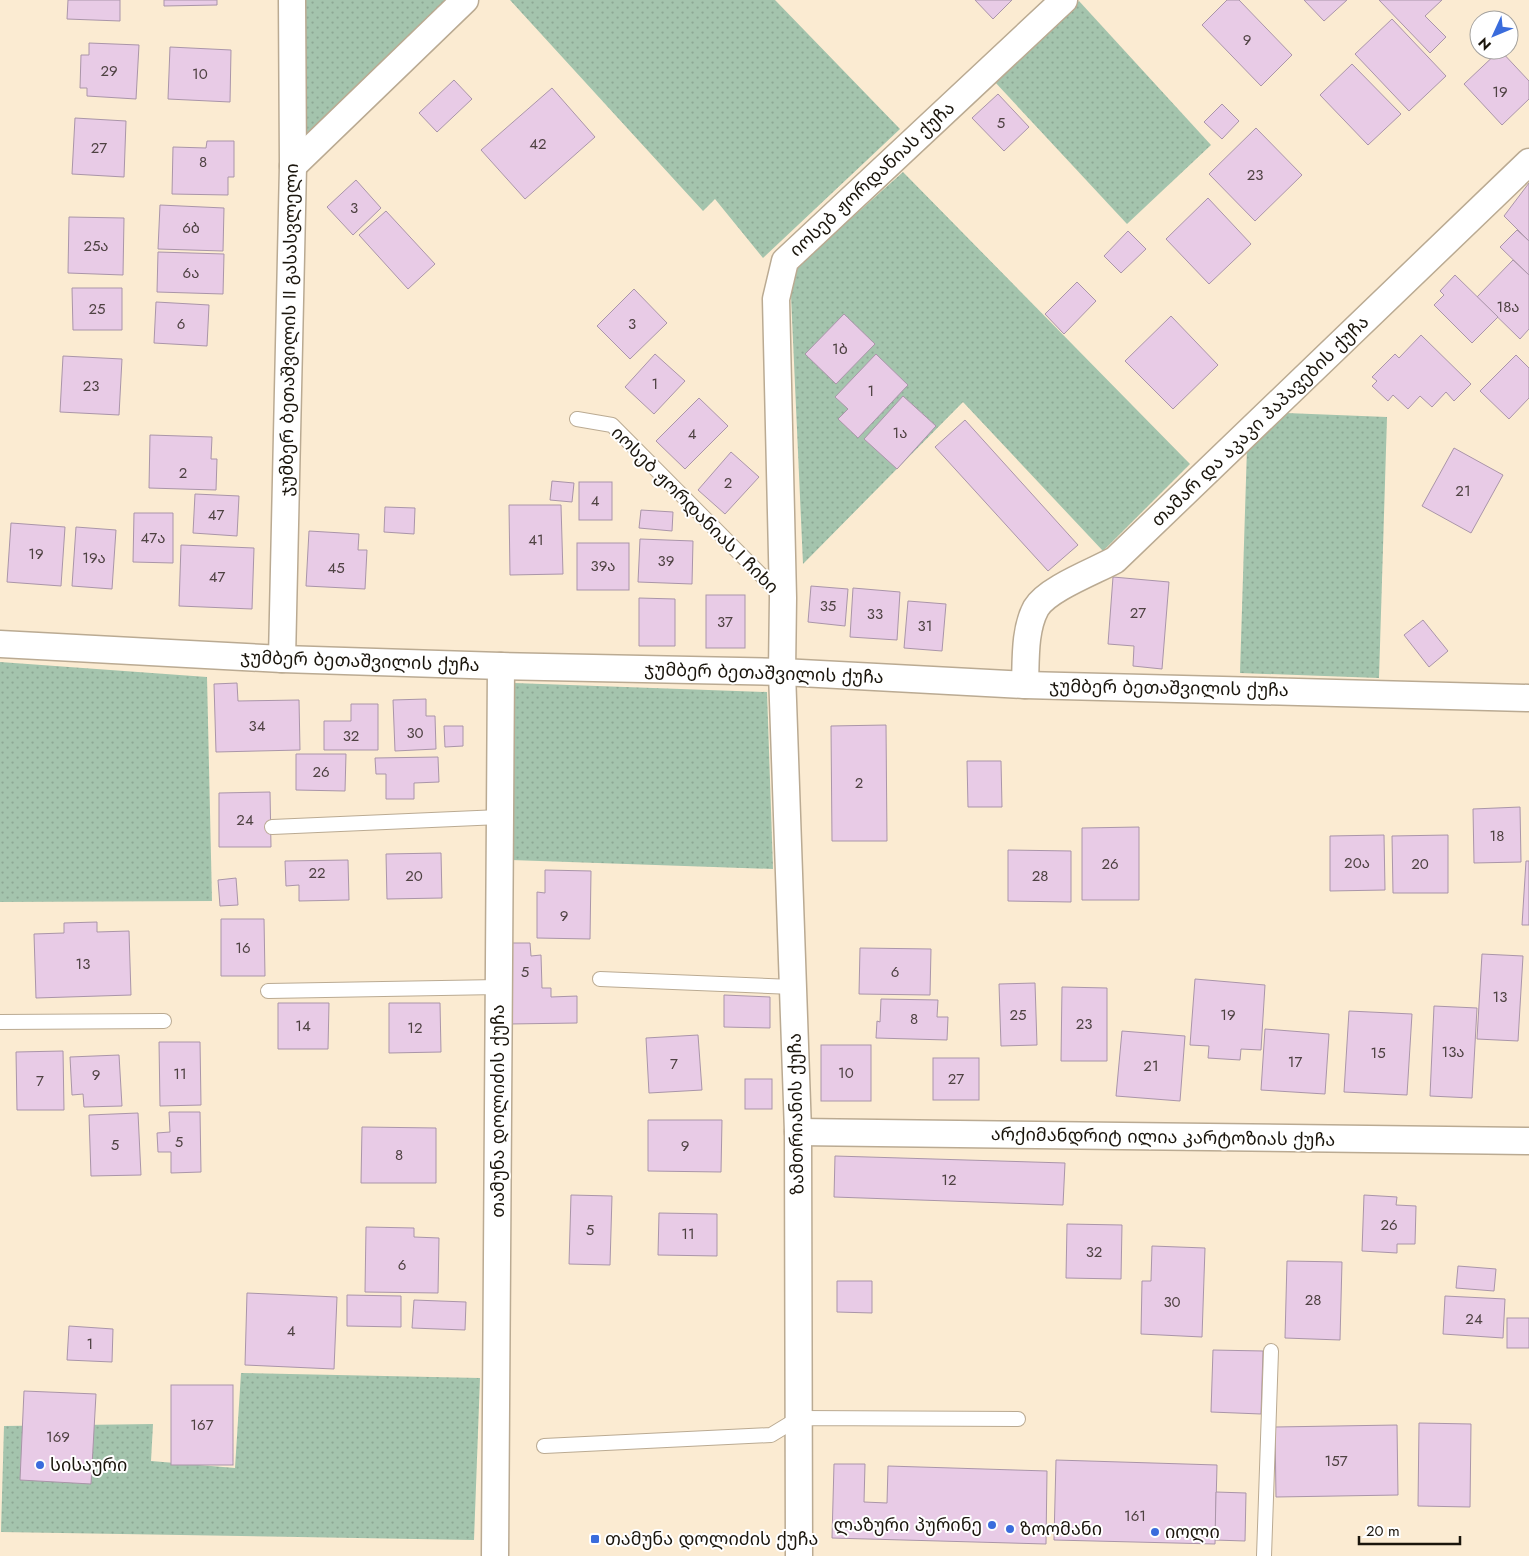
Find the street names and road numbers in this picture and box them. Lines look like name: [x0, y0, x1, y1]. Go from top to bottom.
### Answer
street label: იოსებ ჟორდანიას ქუჩა: [784, 95, 960, 263]
street label: ჯუმბერ ბეთაშვილის II გასასვლელი: [273, 163, 305, 497]
street label: თამარ და აკაკი პაპავების ქუჩა: [1145, 309, 1375, 533]
street label: იოსებ ჟორდანიას I ჩიხი: [605, 420, 785, 600]
street label: ჯუმბერ ბეთაშვილის ქუჩა: [240, 644, 480, 678]
street label: ჯუმბერ ბეთაშვილის ქუჩა: [644, 656, 884, 690]
street label: ჯუმბერ ბეთაშვილის ქუჩა: [1049, 673, 1289, 703]
street label: თამუნა დოლიძის ქუჩა: [485, 1004, 511, 1218]
street label: ზამთრიანის ქუჩა: [782, 1033, 810, 1195]
street label: არქიმანდრიტ ილია კარტოზიას ქუჩა: [991, 1121, 1335, 1153]

